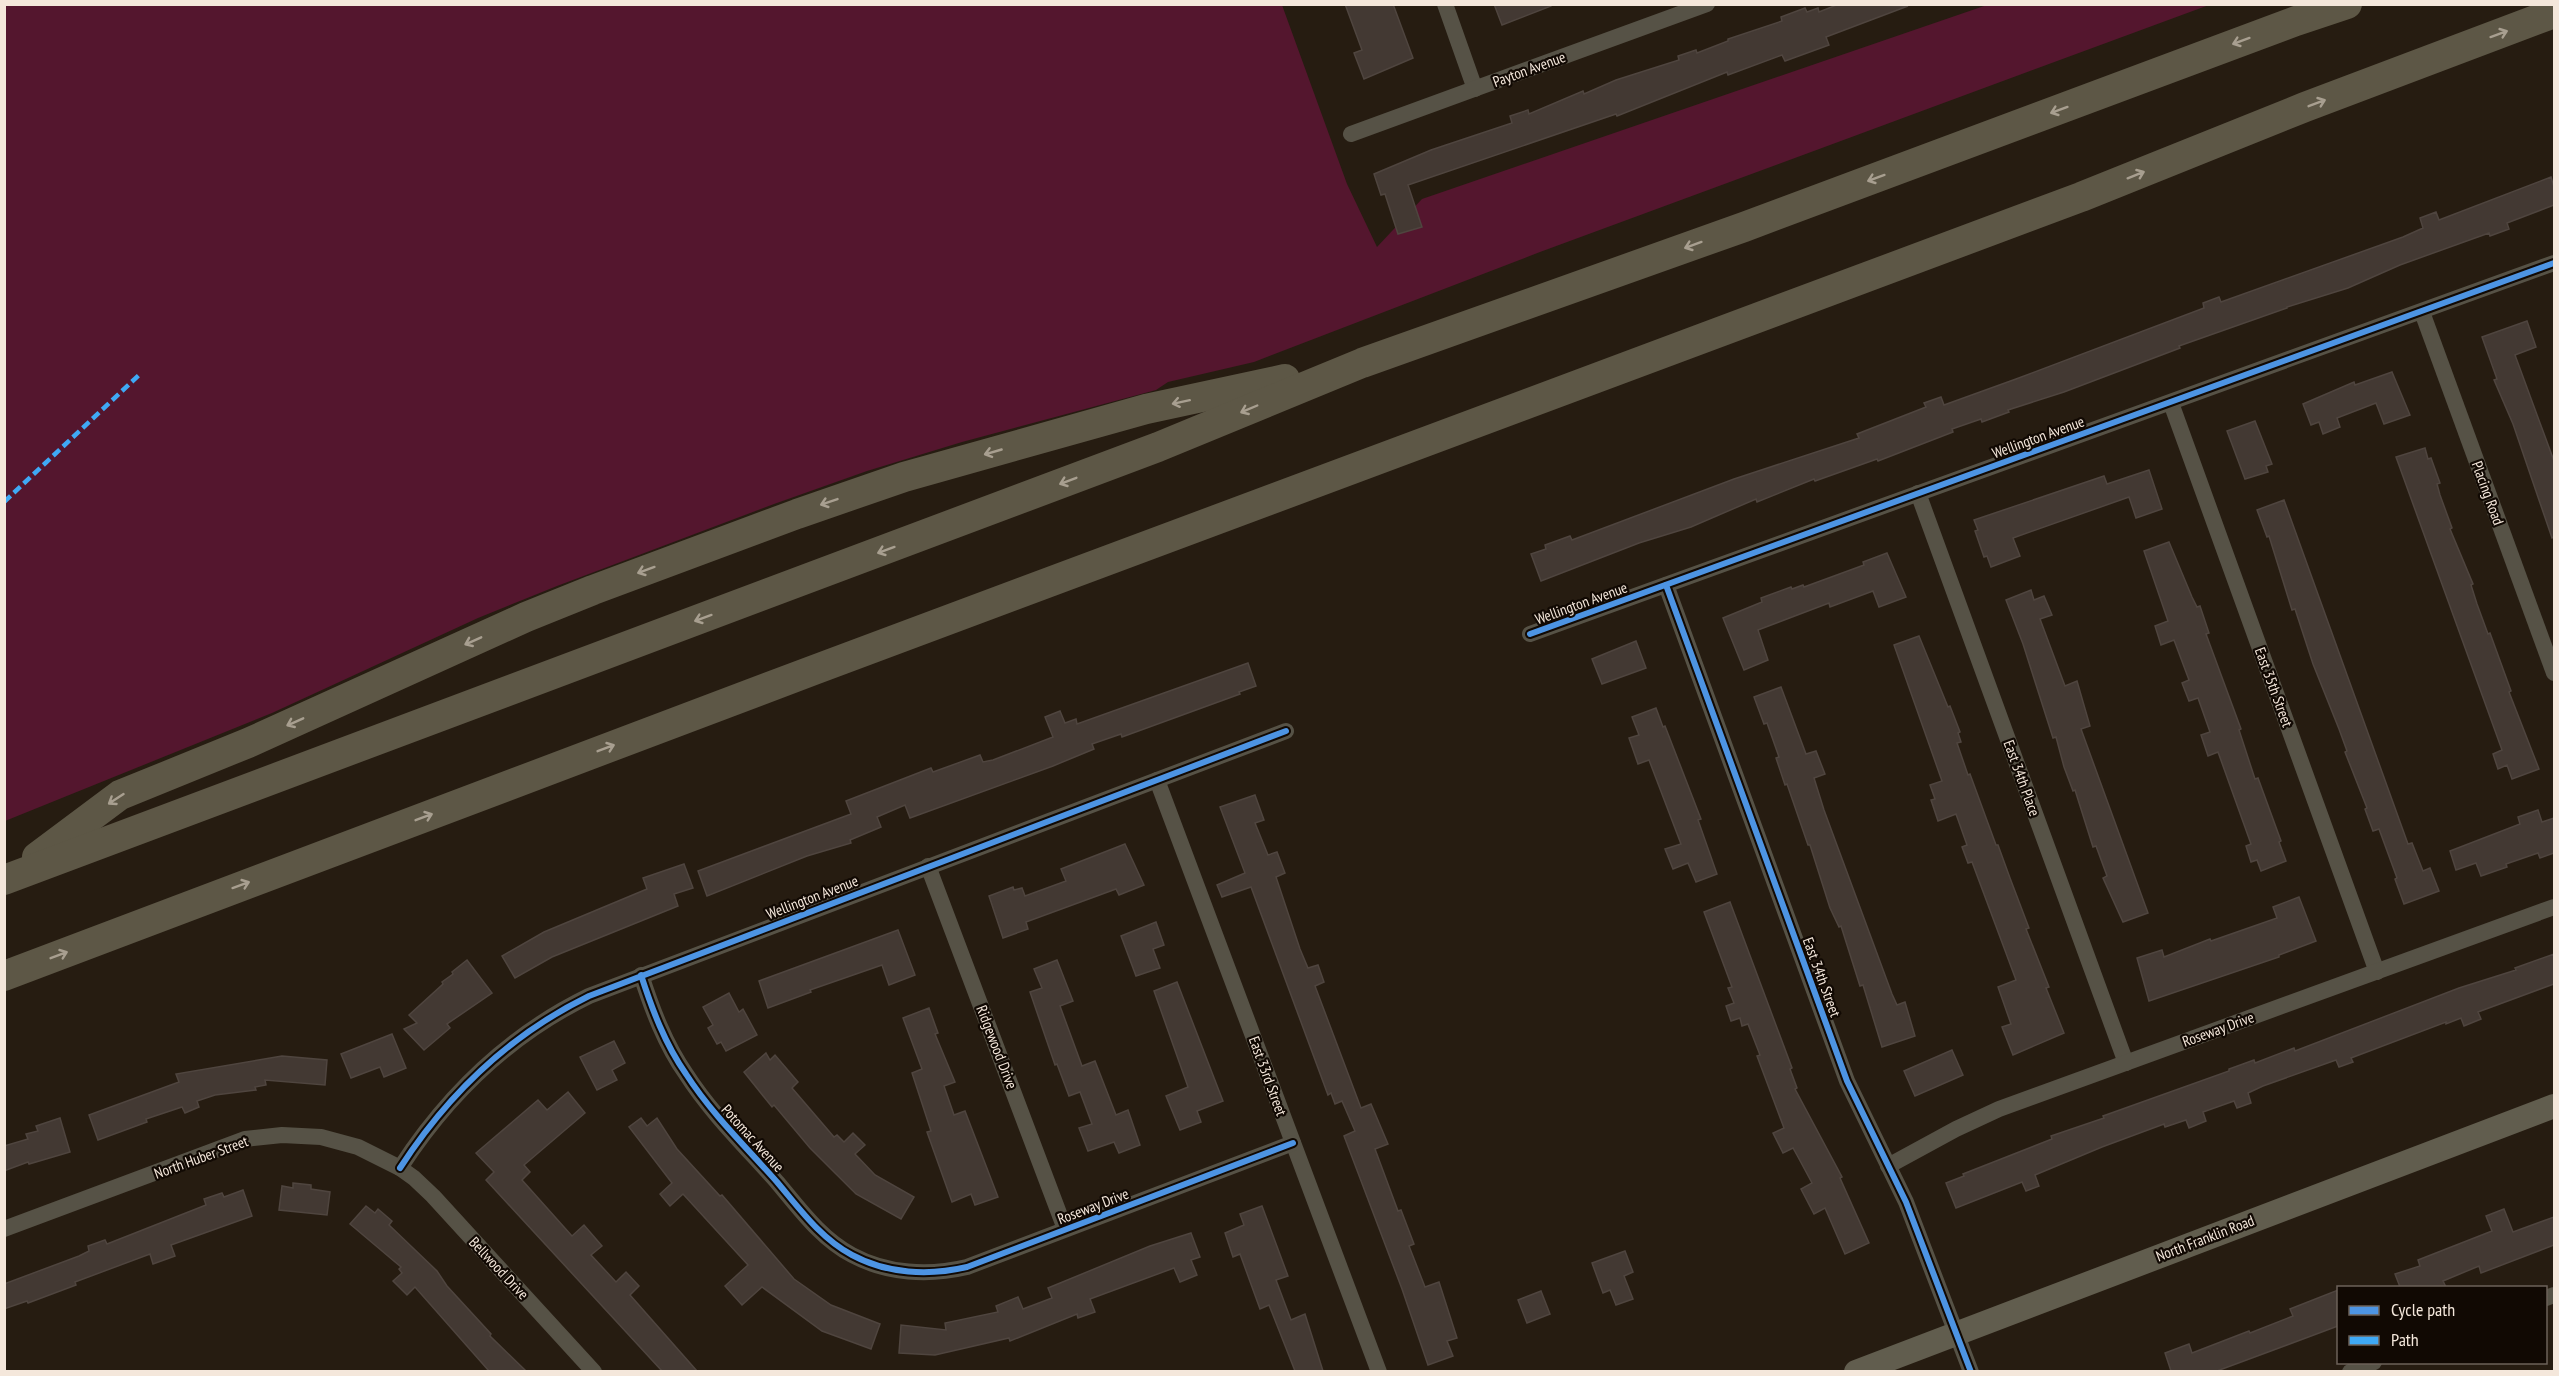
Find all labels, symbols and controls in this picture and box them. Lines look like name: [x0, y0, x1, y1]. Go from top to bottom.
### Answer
one-way arrow: [2489, 28, 2508, 39]
one-way arrow: [2232, 37, 2251, 48]
street label: Payton Avenue: [1490, 47, 1568, 91]
one-way arrow: [2307, 97, 2326, 108]
one-way arrow: [2050, 105, 2068, 116]
one-way arrow: [2126, 169, 2144, 180]
one-way arrow: [1867, 173, 1886, 184]
one-way arrow: [1684, 241, 1703, 252]
one-way arrow: [1172, 396, 1191, 408]
one-way arrow: [1241, 404, 1259, 415]
street label: Wellington Avenue: [1989, 412, 2087, 462]
one-way arrow: [984, 447, 1003, 458]
street label: Placing Road: [2468, 458, 2508, 528]
one-way arrow: [1059, 476, 1078, 487]
one-way arrow: [820, 498, 839, 509]
one-way arrow: [877, 545, 895, 556]
one-way arrow: [637, 566, 656, 577]
street label: Wellington Avenue: [1532, 578, 1630, 628]
one-way arrow: [694, 614, 713, 625]
one-way arrow: [464, 636, 482, 648]
street label: East 35th Street: [2251, 645, 2297, 729]
one-way arrow: [286, 717, 304, 728]
street label: East 34th Place: [1999, 737, 2045, 819]
one-way arrow: [596, 742, 615, 753]
one-way arrow: [108, 793, 125, 805]
one-way arrow: [414, 810, 433, 821]
street label: Wellington Avenue: [763, 871, 861, 923]
one-way arrow: [231, 879, 250, 890]
street label: East 34th Street: [1799, 935, 1845, 1019]
one-way arrow: [49, 949, 68, 960]
street label: Ridgewood Drive: [972, 1002, 1022, 1092]
street label: Roseway Drive: [2180, 1007, 2256, 1051]
street label: East 33rd Street: [1245, 1034, 1291, 1118]
street label: Potomac Avenue: [718, 1100, 788, 1176]
street label: North Huber Street: [151, 1131, 251, 1183]
street label: Roseway Drive: [1055, 1184, 1131, 1228]
street label: North Franklin Road: [2153, 1211, 2257, 1265]
street label: Bellwood Drive: [465, 1233, 533, 1303]
legend: [2337, 1286, 2547, 1364]
text: Cycle path: [2391, 1298, 2455, 1321]
text: Path: [2391, 1328, 2419, 1351]

